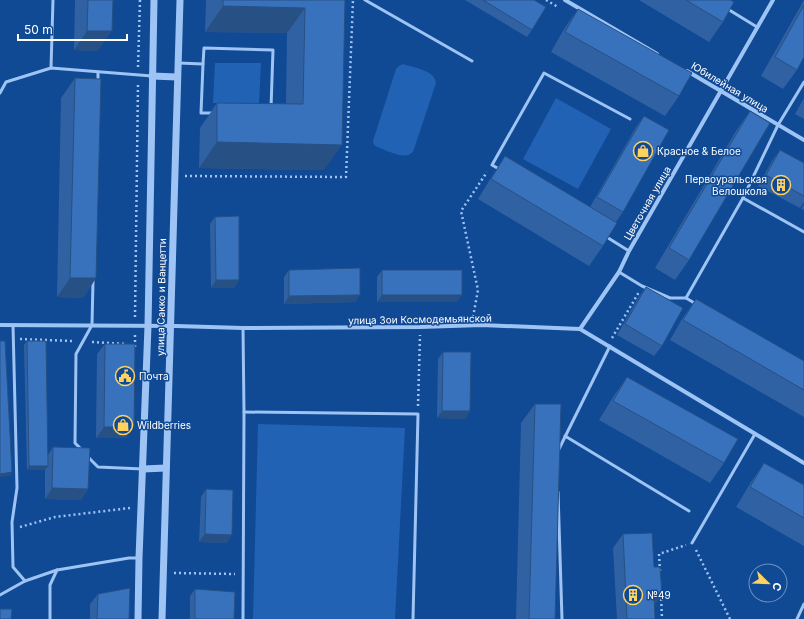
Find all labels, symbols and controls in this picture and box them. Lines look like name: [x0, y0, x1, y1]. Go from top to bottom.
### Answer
scale bar: [18, 16, 127, 42]
text: 50 m: [24, 22, 53, 37]
street label: Юбилейная улица: [689, 59, 771, 115]
shop icon: Красное & Белое: [632, 140, 654, 162]
place label: Красное & Белое: [657, 145, 741, 157]
street label: Цветочная улица: [621, 164, 673, 242]
place label: Первоуральская Велошкола: [685, 173, 767, 197]
building icon: Первоуральская Велошкола: [770, 174, 792, 196]
street label: улица Сакко и Ванцетти: [154, 238, 168, 356]
street label: улица Зои Космодемьянской: [348, 312, 492, 326]
public building icon: Почта: [114, 365, 136, 387]
place label: Почта: [139, 370, 169, 382]
shop icon: Wildberries: [112, 414, 134, 436]
place label: Wildberries: [137, 419, 191, 431]
north arrow: [748, 563, 788, 603]
text: С: [769, 580, 785, 593]
building icon: №49: [622, 584, 644, 606]
place label: №49: [647, 589, 671, 601]

